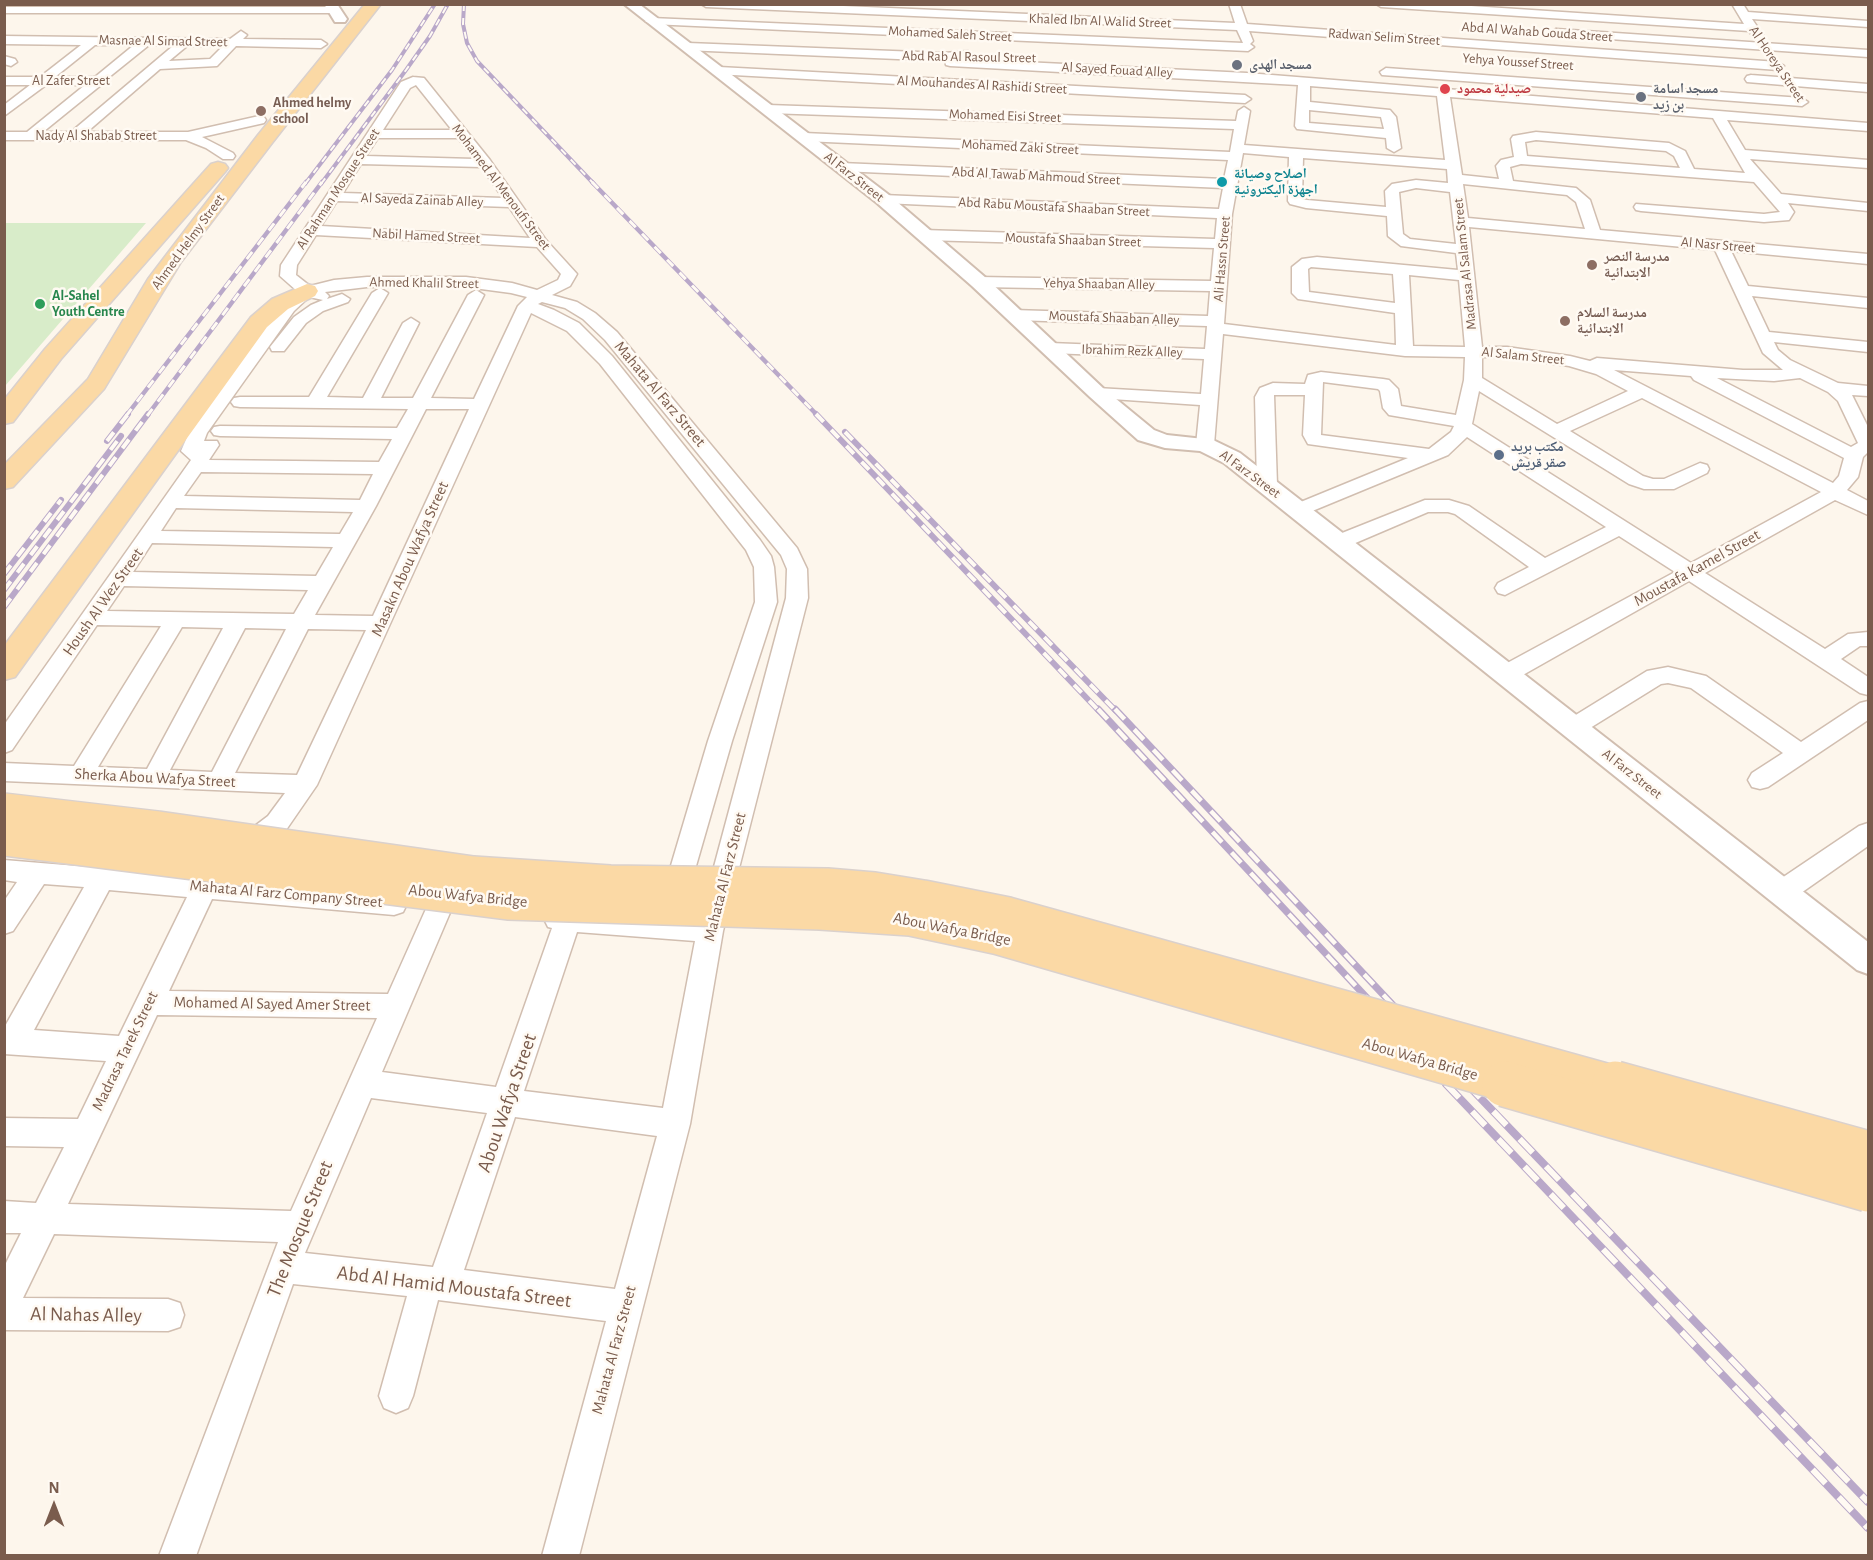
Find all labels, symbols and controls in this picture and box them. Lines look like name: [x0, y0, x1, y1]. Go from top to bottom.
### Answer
street label: Khaled Ibn Al Walid Street: [1028, 10, 1172, 32]
street label: Abd Al Wahab Gouda Street: [1461, 18, 1613, 46]
street label: Mohamed Saleh Street: [888, 22, 1012, 46]
street label: Al Horeya Street: [1745, 23, 1809, 105]
street label: Radwan Selim Street: [1327, 25, 1441, 49]
street label: Masnae Al Simad Street: [98, 31, 228, 51]
street label: Abd Rab Al Rasoul Street: [902, 47, 1036, 67]
street label: Yehya Youssef Street: [1462, 50, 1574, 74]
place label: مسجد الهدى: [1249, 57, 1312, 73]
marker: مسجد الهدى: [1230, 58, 1244, 72]
street label: Al Sayed Fouad Alley: [1061, 59, 1173, 81]
street label: Al Mouhandes Al Rashidi Street: [897, 72, 1067, 98]
street label: Al Zafer Street: [32, 73, 110, 89]
place label: صيدلية محمود: [1457, 81, 1531, 97]
place label: مسجد اسامة بن زيد: [1653, 81, 1718, 114]
marker: صيدلية محمود: [1438, 82, 1452, 96]
marker: مسجد اسامة بن زيد: [1634, 90, 1648, 104]
place label: Ahmed helmy school: [273, 95, 351, 128]
marker: Ahmed helmy school: [254, 104, 268, 118]
street label: Mohamed Eisi Street: [949, 106, 1061, 126]
street label: Mohamed Al Menoufi Street: [448, 121, 554, 253]
street label: Al Rahman Mosque Street: [293, 125, 383, 253]
street label: Nady Al Shabab Street: [35, 128, 157, 144]
street label: Mohamed Zaki Street: [961, 136, 1079, 158]
street label: Al Farz Street: [821, 148, 887, 206]
street label: Abd Al Tawab Mahmoud Street: [952, 163, 1120, 189]
place label: اصلاح وصيانة اجهزة اليكترونية: [1234, 166, 1318, 198]
marker: اصلاح وصيانة اجهزة اليكترونية: [1215, 175, 1229, 189]
street label: Al Sayeda Zainab Alley: [360, 189, 484, 211]
street label: Ahmed Helmy Street: [148, 191, 228, 293]
street label: Abd Rabu Moustafa Shaaban Street: [958, 194, 1150, 220]
street label: Madrasa Al Salam Street: [1450, 197, 1480, 331]
street label: Ali Hassn Street: [1210, 216, 1234, 302]
street label: Nabil Hamed Street: [372, 225, 480, 247]
street label: Moustafa Shaaban Street: [1005, 229, 1141, 251]
street label: Al Nasr Street: [1680, 233, 1756, 257]
place label: مدرسة النصر الابتدائية: [1604, 249, 1670, 282]
marker: مدرسة النصر الابتدائية: [1585, 258, 1599, 272]
street label: Ahmed Khalil Street: [369, 274, 479, 292]
street label: Yehya Shaaban Alley: [1043, 275, 1155, 293]
place label: Al-Sahel Youth Centre: [52, 288, 125, 320]
marker: Al-Sahel Youth Centre: [33, 297, 47, 311]
place label: مدرسة السلام الابتدائية: [1577, 305, 1647, 338]
street label: Moustafa Shaaban Alley: [1048, 307, 1180, 329]
marker: مدرسة السلام الابتدائية: [1558, 314, 1572, 328]
street label: Mahata Al Farz Street: [610, 337, 710, 451]
street label: Ibrahim Rezk Alley: [1081, 341, 1183, 361]
street label: Al Salam Street: [1481, 343, 1565, 369]
place label: مكتب بريد صقر قريش: [1511, 439, 1566, 472]
street label: Al Farz Street: [1216, 446, 1284, 502]
marker: مكتب بريد صقر قريش: [1492, 448, 1506, 462]
street label: Masakn Abou Wafya Street: [367, 479, 453, 639]
street label: Moustafa Kamel Street: [1630, 525, 1764, 611]
street label: Housh Al Wez Street: [59, 544, 147, 660]
street label: Al Farz Street: [1599, 745, 1665, 803]
street label: Sherka Abou Wafya Street: [74, 764, 236, 792]
street label: Mahata Al Farz Street: [700, 810, 750, 944]
street label: Mahata Al Farz Company Street: [189, 876, 383, 912]
street label: Abou Wafya Bridge: [408, 880, 528, 912]
street label: Abou Wafya Bridge: [892, 908, 1012, 950]
street label: Madrasa Tarek Street: [88, 988, 162, 1114]
street label: Mohamed Al Sayed Amer Street: [173, 993, 371, 1015]
street label: Abou Wafya Street: [472, 1030, 542, 1176]
street label: Abou Wafya Bridge: [1360, 1033, 1480, 1085]
street label: The Mosque Street: [262, 1157, 338, 1301]
street label: Abd Al Hamid Moustafa Street: [336, 1261, 572, 1313]
street label: Mahata Al Farz Street: [588, 1284, 640, 1416]
street label: Al Nahas Alley: [30, 1302, 142, 1328]
north arrow: [24, 1476, 84, 1536]
text: N: [48, 1480, 60, 1496]

